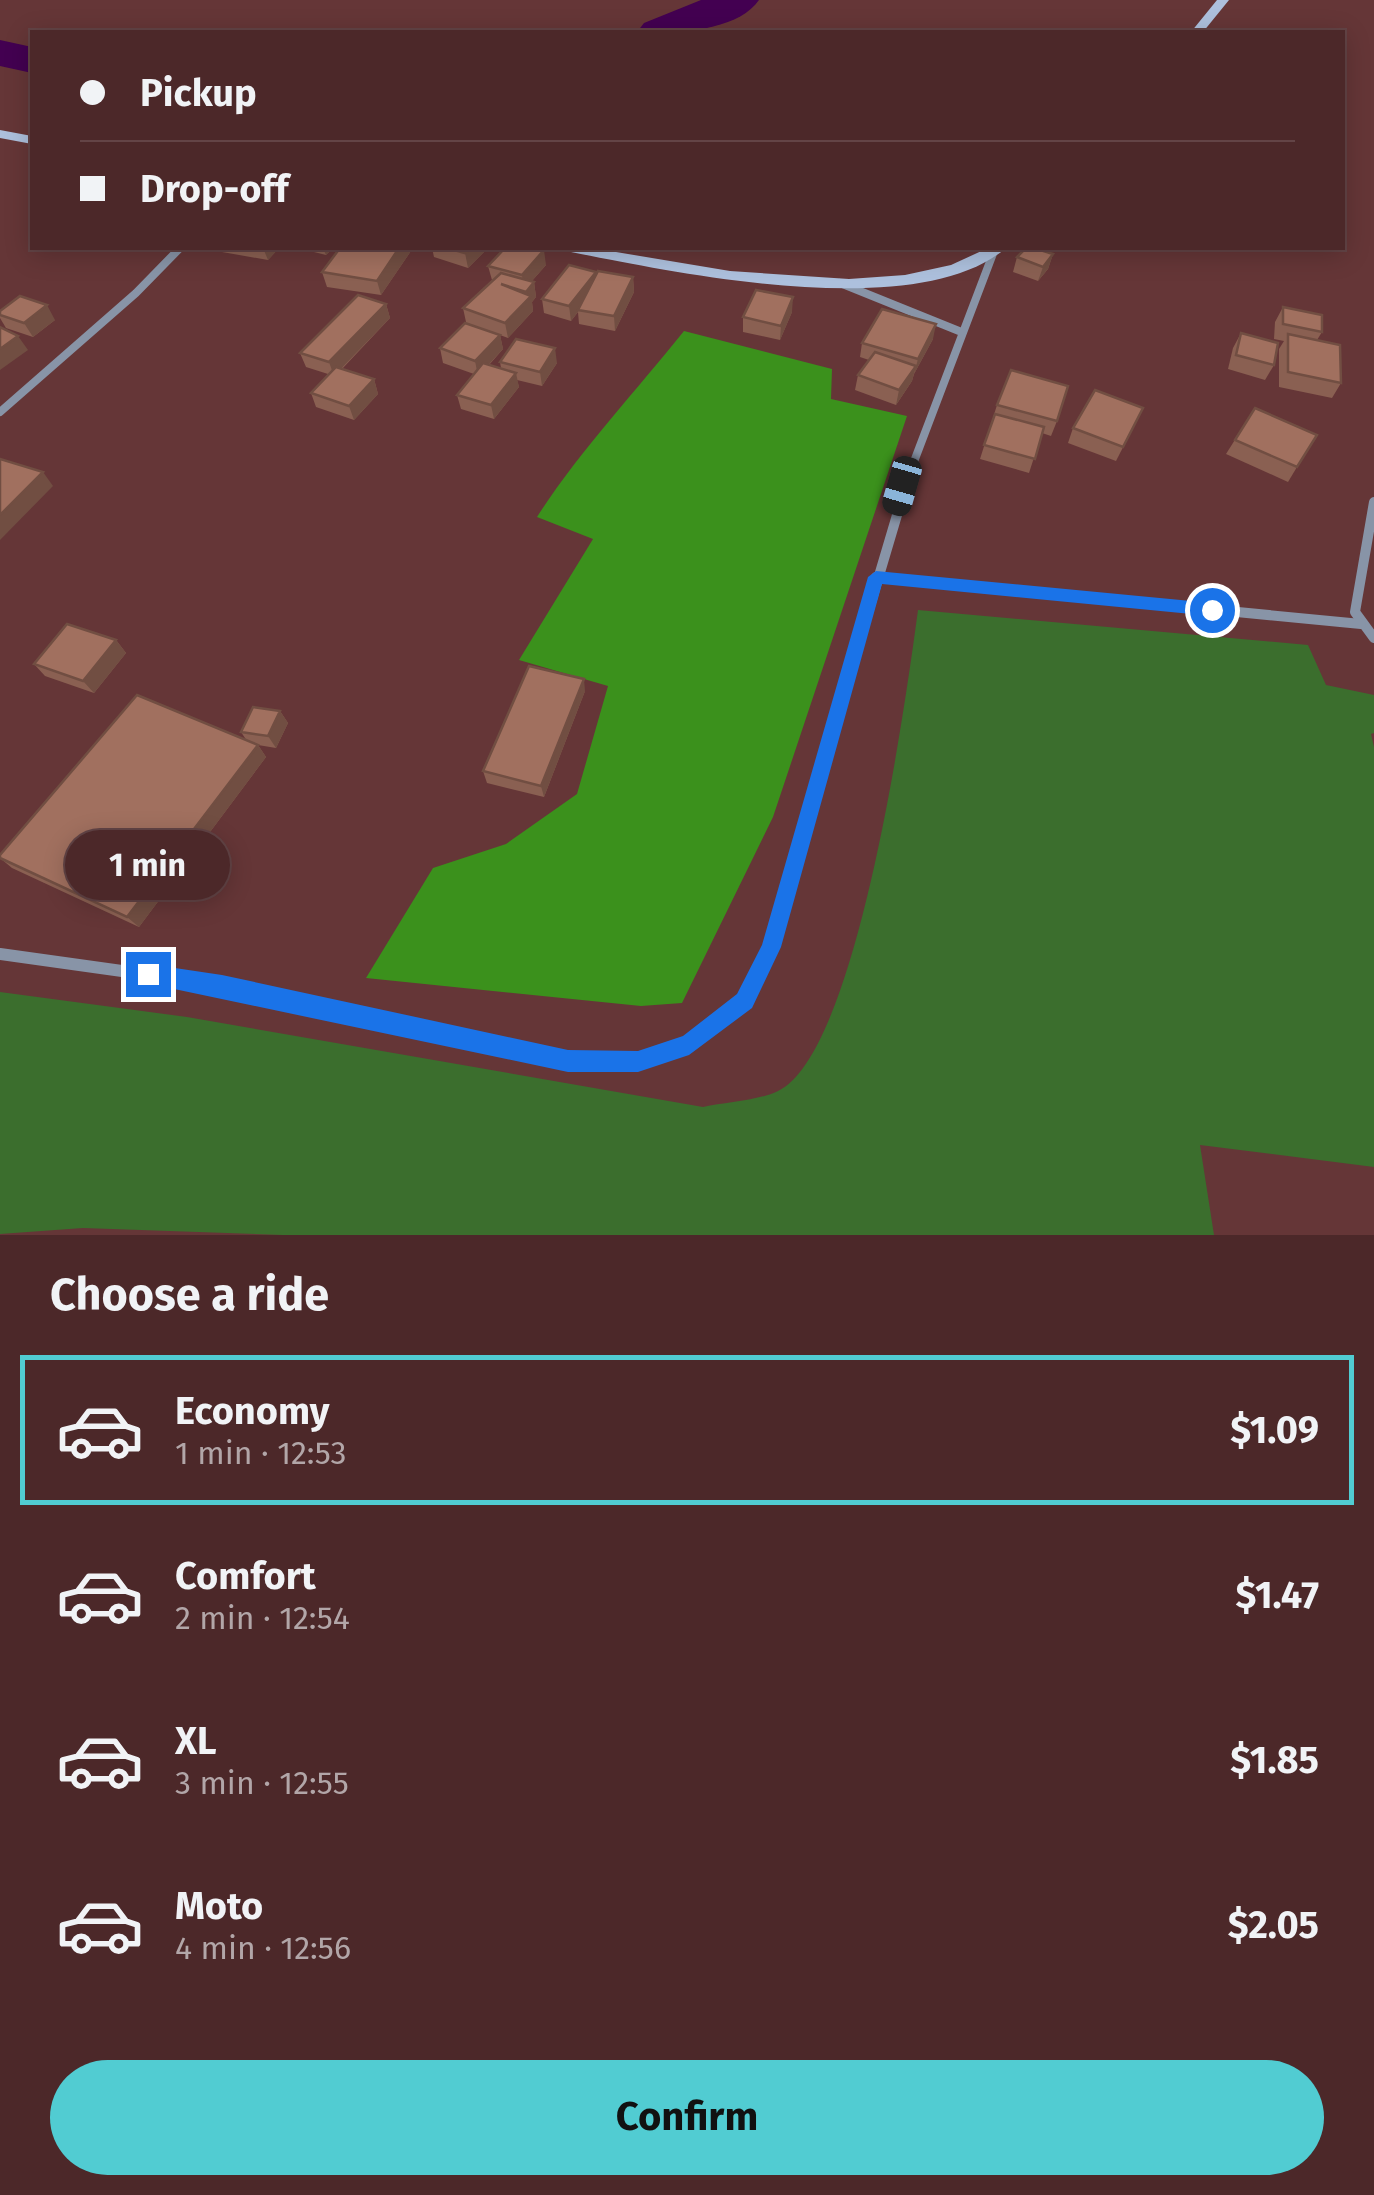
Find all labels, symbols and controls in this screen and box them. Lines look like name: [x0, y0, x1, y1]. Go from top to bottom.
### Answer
text: Pickup: [140, 70, 257, 116]
text: Drop-off: [140, 166, 288, 212]
car: [879, 453, 925, 519]
route start: [1190, 588, 1235, 633]
callout: 1 min: [66, 829, 230, 899]
text: 1 min: [109, 846, 186, 884]
route end: [126, 952, 171, 997]
text: Choose a ride: [50, 1268, 329, 1322]
icon: car: [55, 1385, 145, 1475]
text: Economy: [175, 1388, 330, 1434]
text: $1.09: [1230, 1407, 1319, 1453]
text: 1 min · 12:53: [175, 1434, 346, 1472]
icon: car: [55, 1550, 145, 1640]
text: Comfort: [175, 1553, 316, 1599]
text: $1.47: [1235, 1572, 1319, 1618]
text: 2 min · 12:54: [175, 1599, 350, 1637]
icon: car: [55, 1715, 145, 1805]
text: XL: [175, 1718, 217, 1764]
text: $1.85: [1230, 1737, 1319, 1783]
text: 3 min · 12:55: [175, 1764, 349, 1802]
icon: car: [55, 1880, 145, 1970]
text: Moto: [175, 1883, 263, 1929]
text: $2.05: [1228, 1902, 1319, 1948]
text: 4 min · 12:56: [175, 1929, 351, 1967]
button: Confirm: [50, 2060, 1324, 2175]

